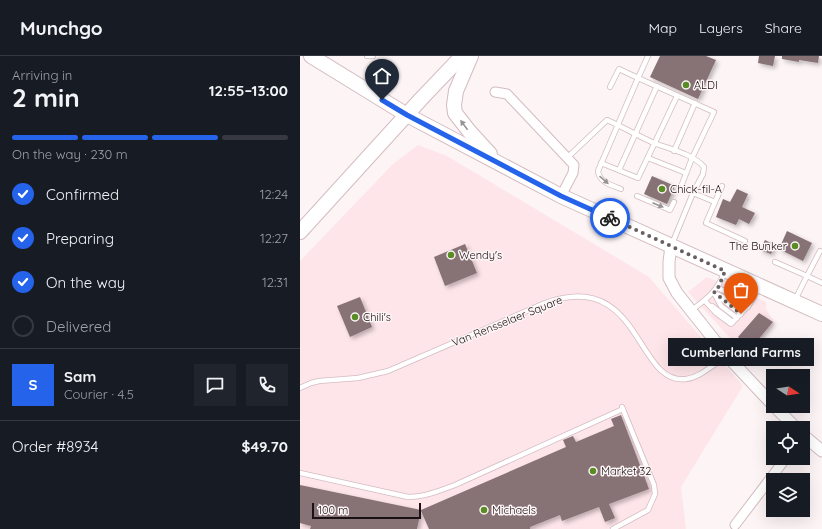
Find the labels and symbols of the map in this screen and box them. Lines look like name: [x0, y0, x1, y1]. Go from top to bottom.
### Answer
pin: [365, 59, 399, 100]
place label: ALDI: [694, 78, 718, 92]
marker: ALDI: [681, 80, 691, 90]
one-way arrow: [460, 120, 468, 130]
one-way arrow: [598, 175, 609, 184]
place label: Chick-fil-A: [670, 182, 722, 196]
marker: Chick-fil-A: [657, 184, 667, 194]
courier: [590, 198, 630, 238]
one-way arrow: [652, 202, 664, 208]
place label: The Bunker: [729, 239, 788, 253]
marker: The Bunker: [790, 241, 800, 251]
place label: Wendy's: [459, 248, 502, 262]
marker: Wendy's: [446, 250, 456, 260]
pin: [724, 273, 758, 314]
street label: Van Rensselaer Square: [450, 292, 564, 350]
place label: Chili's: [363, 310, 391, 324]
marker: Chili's: [350, 312, 360, 322]
callout: Cumberland Farms: [668, 338, 814, 366]
north arrow: [766, 369, 810, 413]
place label: Market 32: [601, 464, 651, 478]
marker: Market 32: [588, 466, 598, 476]
scale bar: [312, 501, 421, 520]
place label: Michaels: [492, 503, 536, 517]
marker: Michaels: [479, 505, 489, 515]

